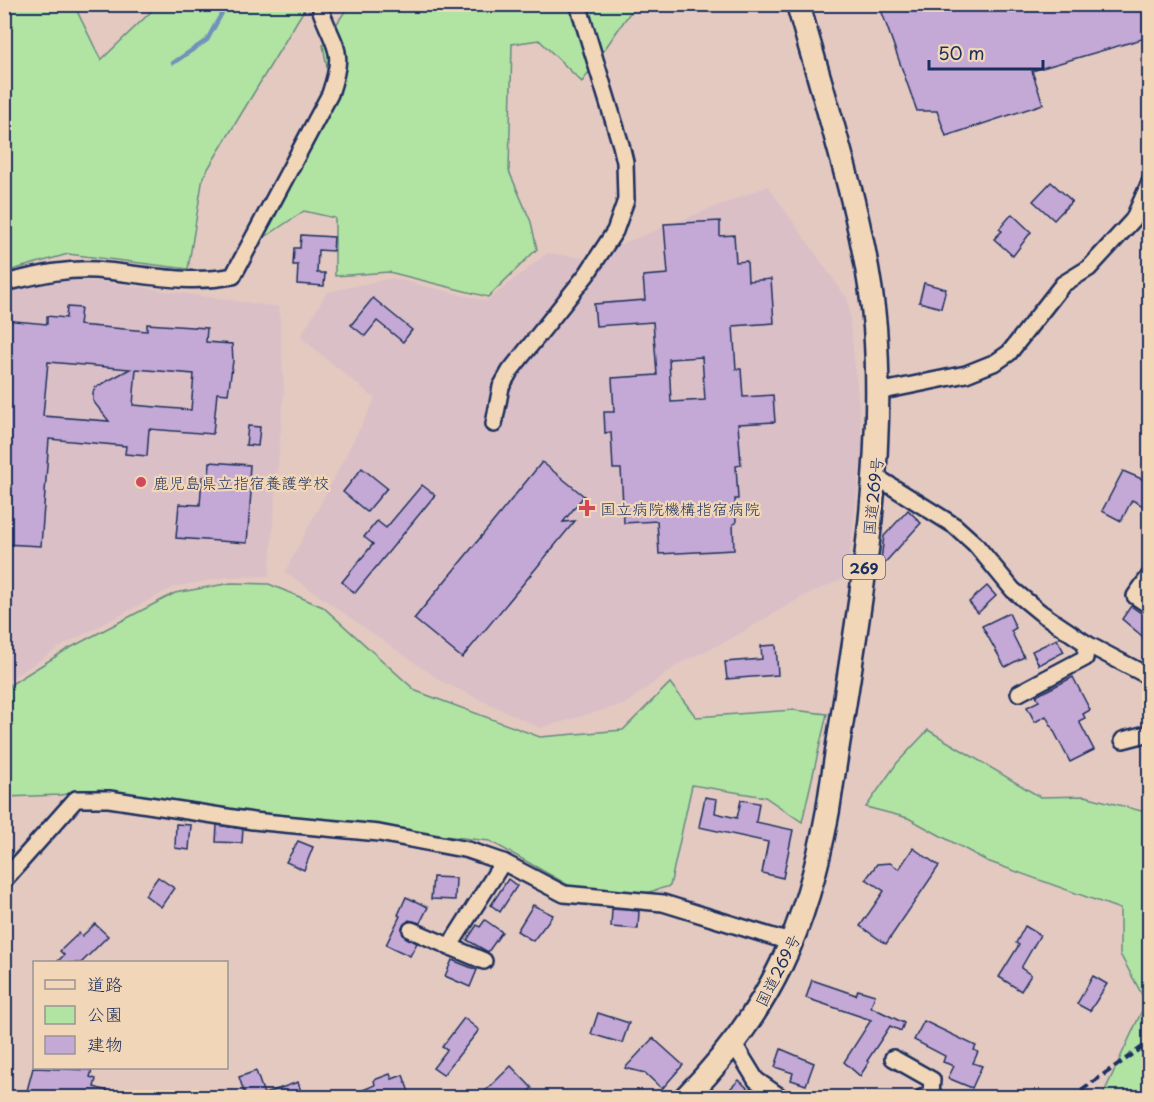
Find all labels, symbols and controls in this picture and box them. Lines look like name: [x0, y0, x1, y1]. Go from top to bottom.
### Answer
scale bar: [929, 33, 1043, 71]
text: 50 m: [938, 39, 985, 66]
street label: 国道269号: [856, 456, 888, 536]
place label: 鹿児島県立指宿養護学校: [153, 470, 329, 494]
marker: 鹿児島県立指宿養護学校: [134, 475, 148, 489]
place label: 国立病院機構指宿病院: [600, 496, 760, 520]
marker: 国立病院機構指宿病院: [578, 499, 596, 517]
road number: 269: [843, 555, 885, 579]
street label: 国道269号: [748, 929, 806, 1011]
legend: [33, 961, 228, 1069]
text: 道路: [87, 970, 123, 997]
text: 公園: [87, 1000, 123, 1027]
text: 建物: [87, 1030, 123, 1057]

